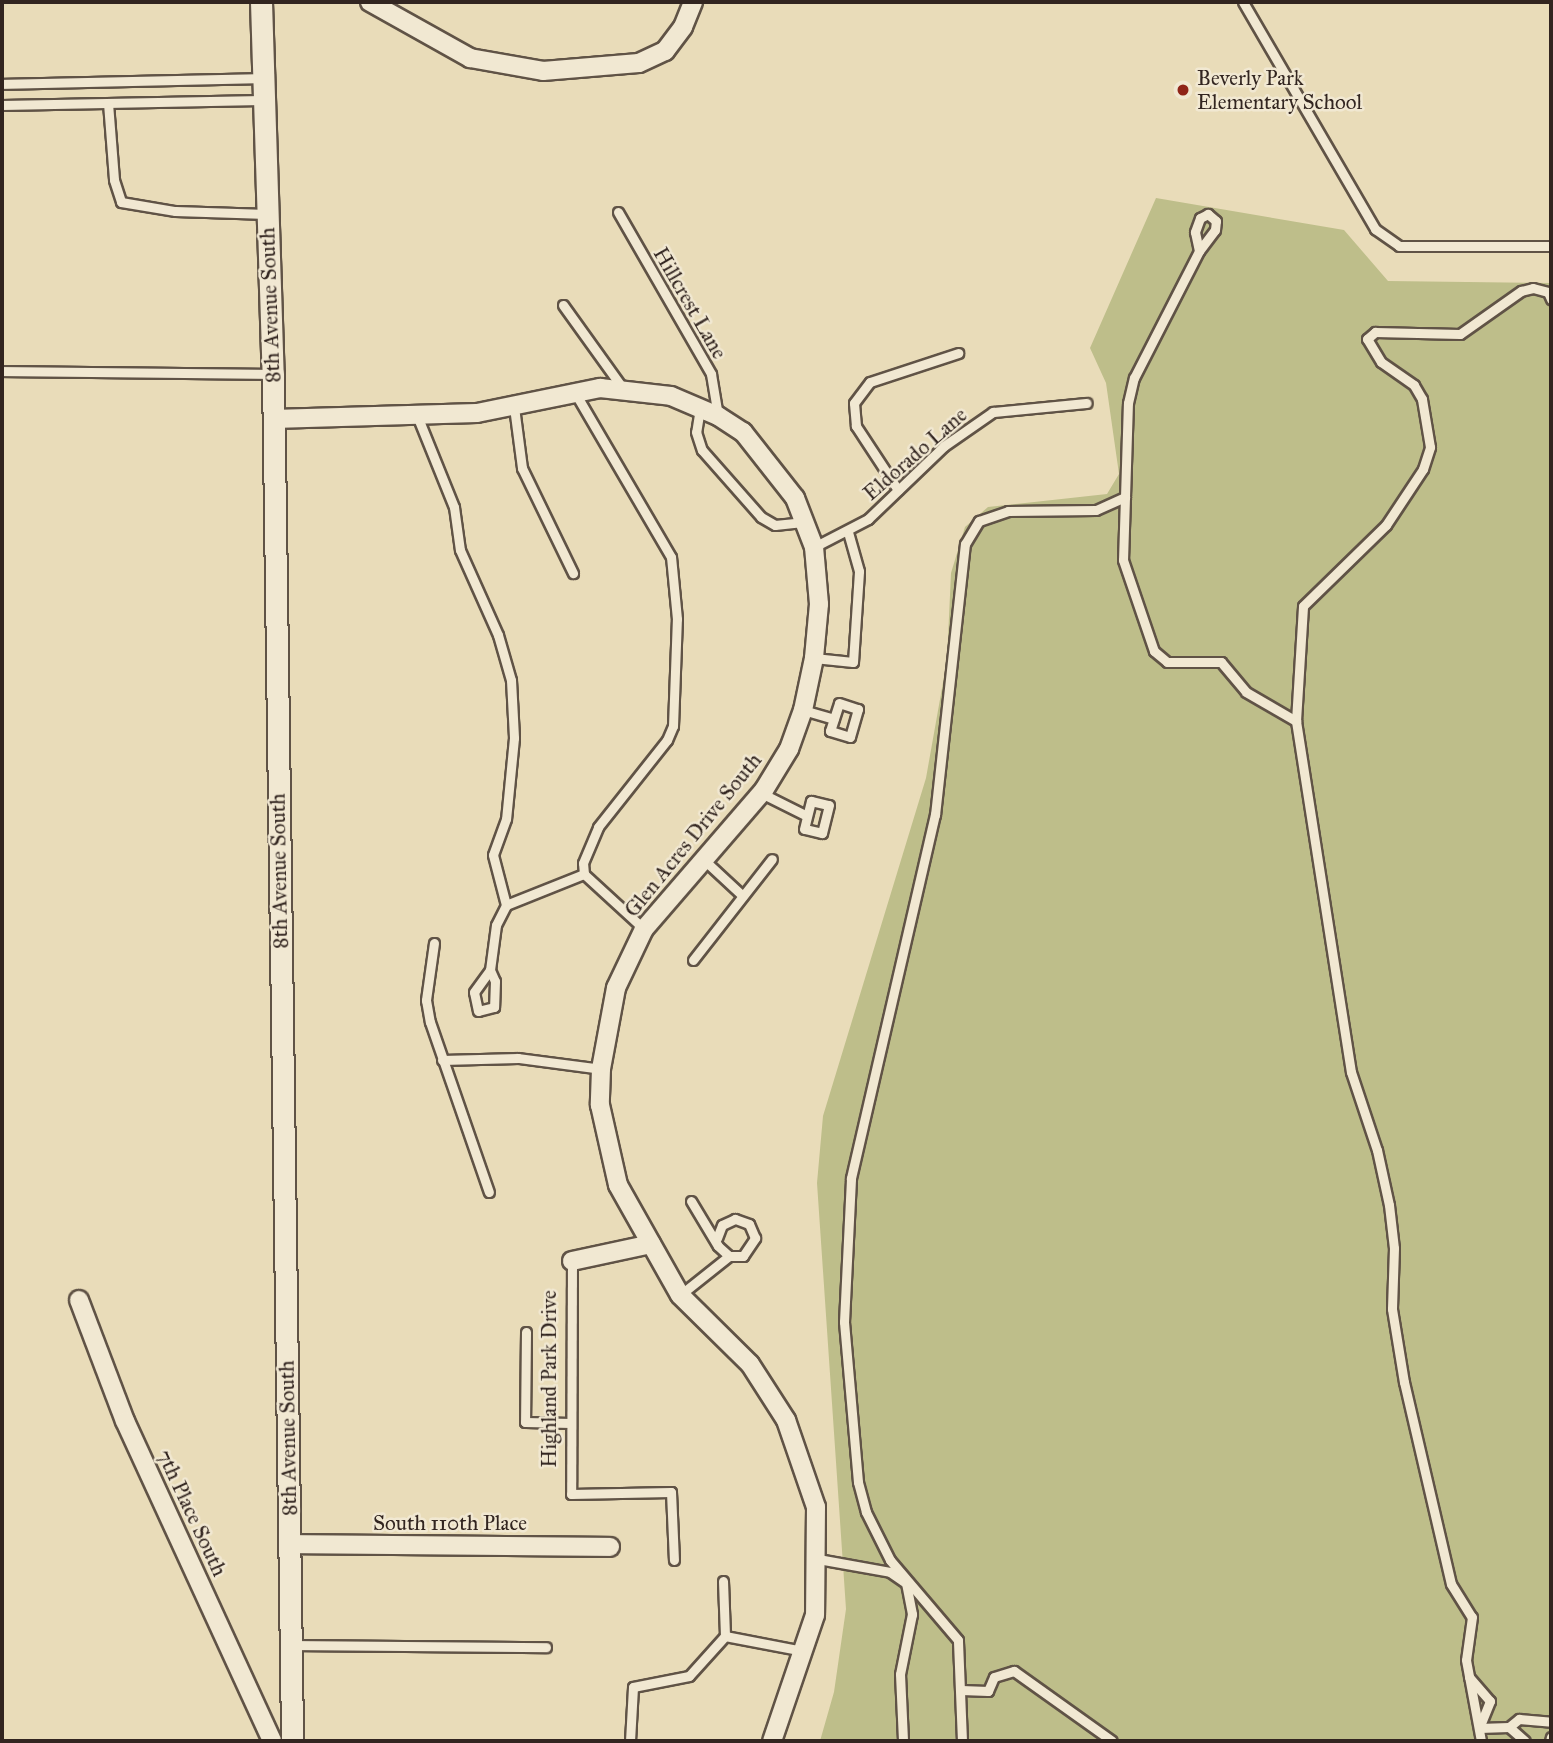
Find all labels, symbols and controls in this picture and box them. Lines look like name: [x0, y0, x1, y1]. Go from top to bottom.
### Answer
place label: Beverly Park Elementary School: [1197, 65, 1362, 115]
marker: Beverly Park Elementary School: [1175, 82, 1191, 98]
street label: 8th Avenue South: [255, 227, 285, 383]
street label: Hillcrest Lane: [648, 243, 732, 363]
street label: Eldorado Lane: [858, 402, 972, 506]
street label: Glen Acres Drive South: [619, 748, 767, 922]
street label: 8th Avenue South: [265, 793, 293, 949]
street label: Highland Park Drive: [536, 1290, 562, 1468]
street label: 8th Avenue South: [274, 1360, 302, 1516]
street label: 7th Place South: [152, 1446, 232, 1580]
street label: South 110th Place: [373, 1510, 527, 1536]

